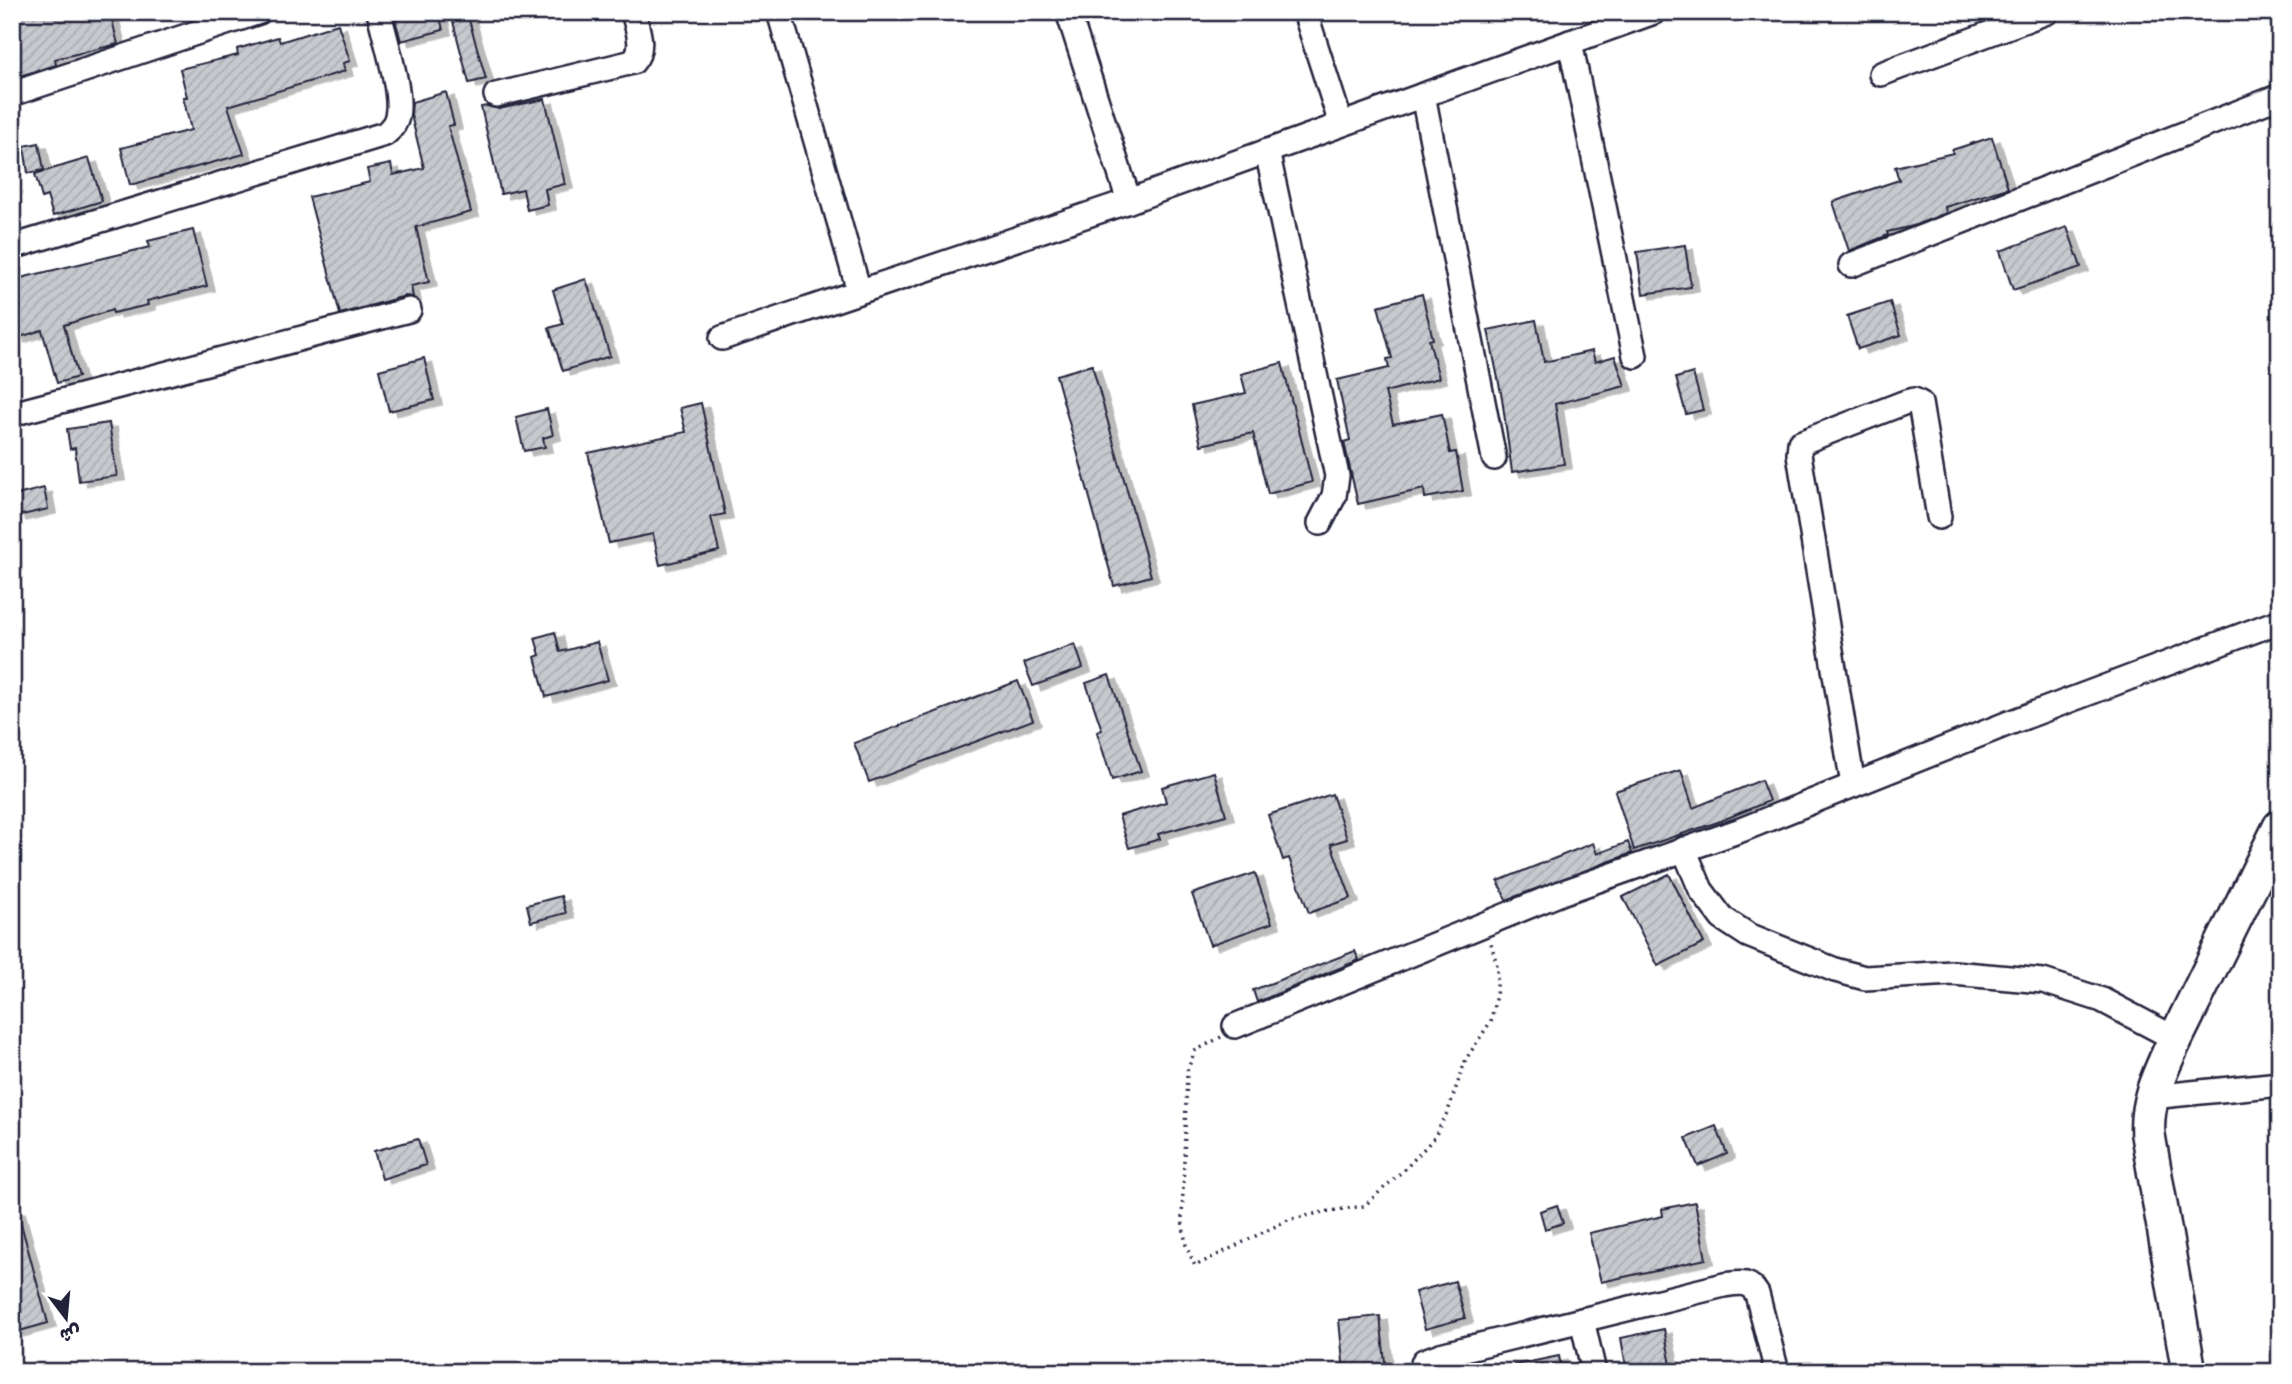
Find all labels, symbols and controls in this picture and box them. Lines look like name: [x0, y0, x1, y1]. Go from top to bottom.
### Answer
north arrow: [32, 1282, 102, 1352]
text: ش: [57, 1319, 84, 1350]

